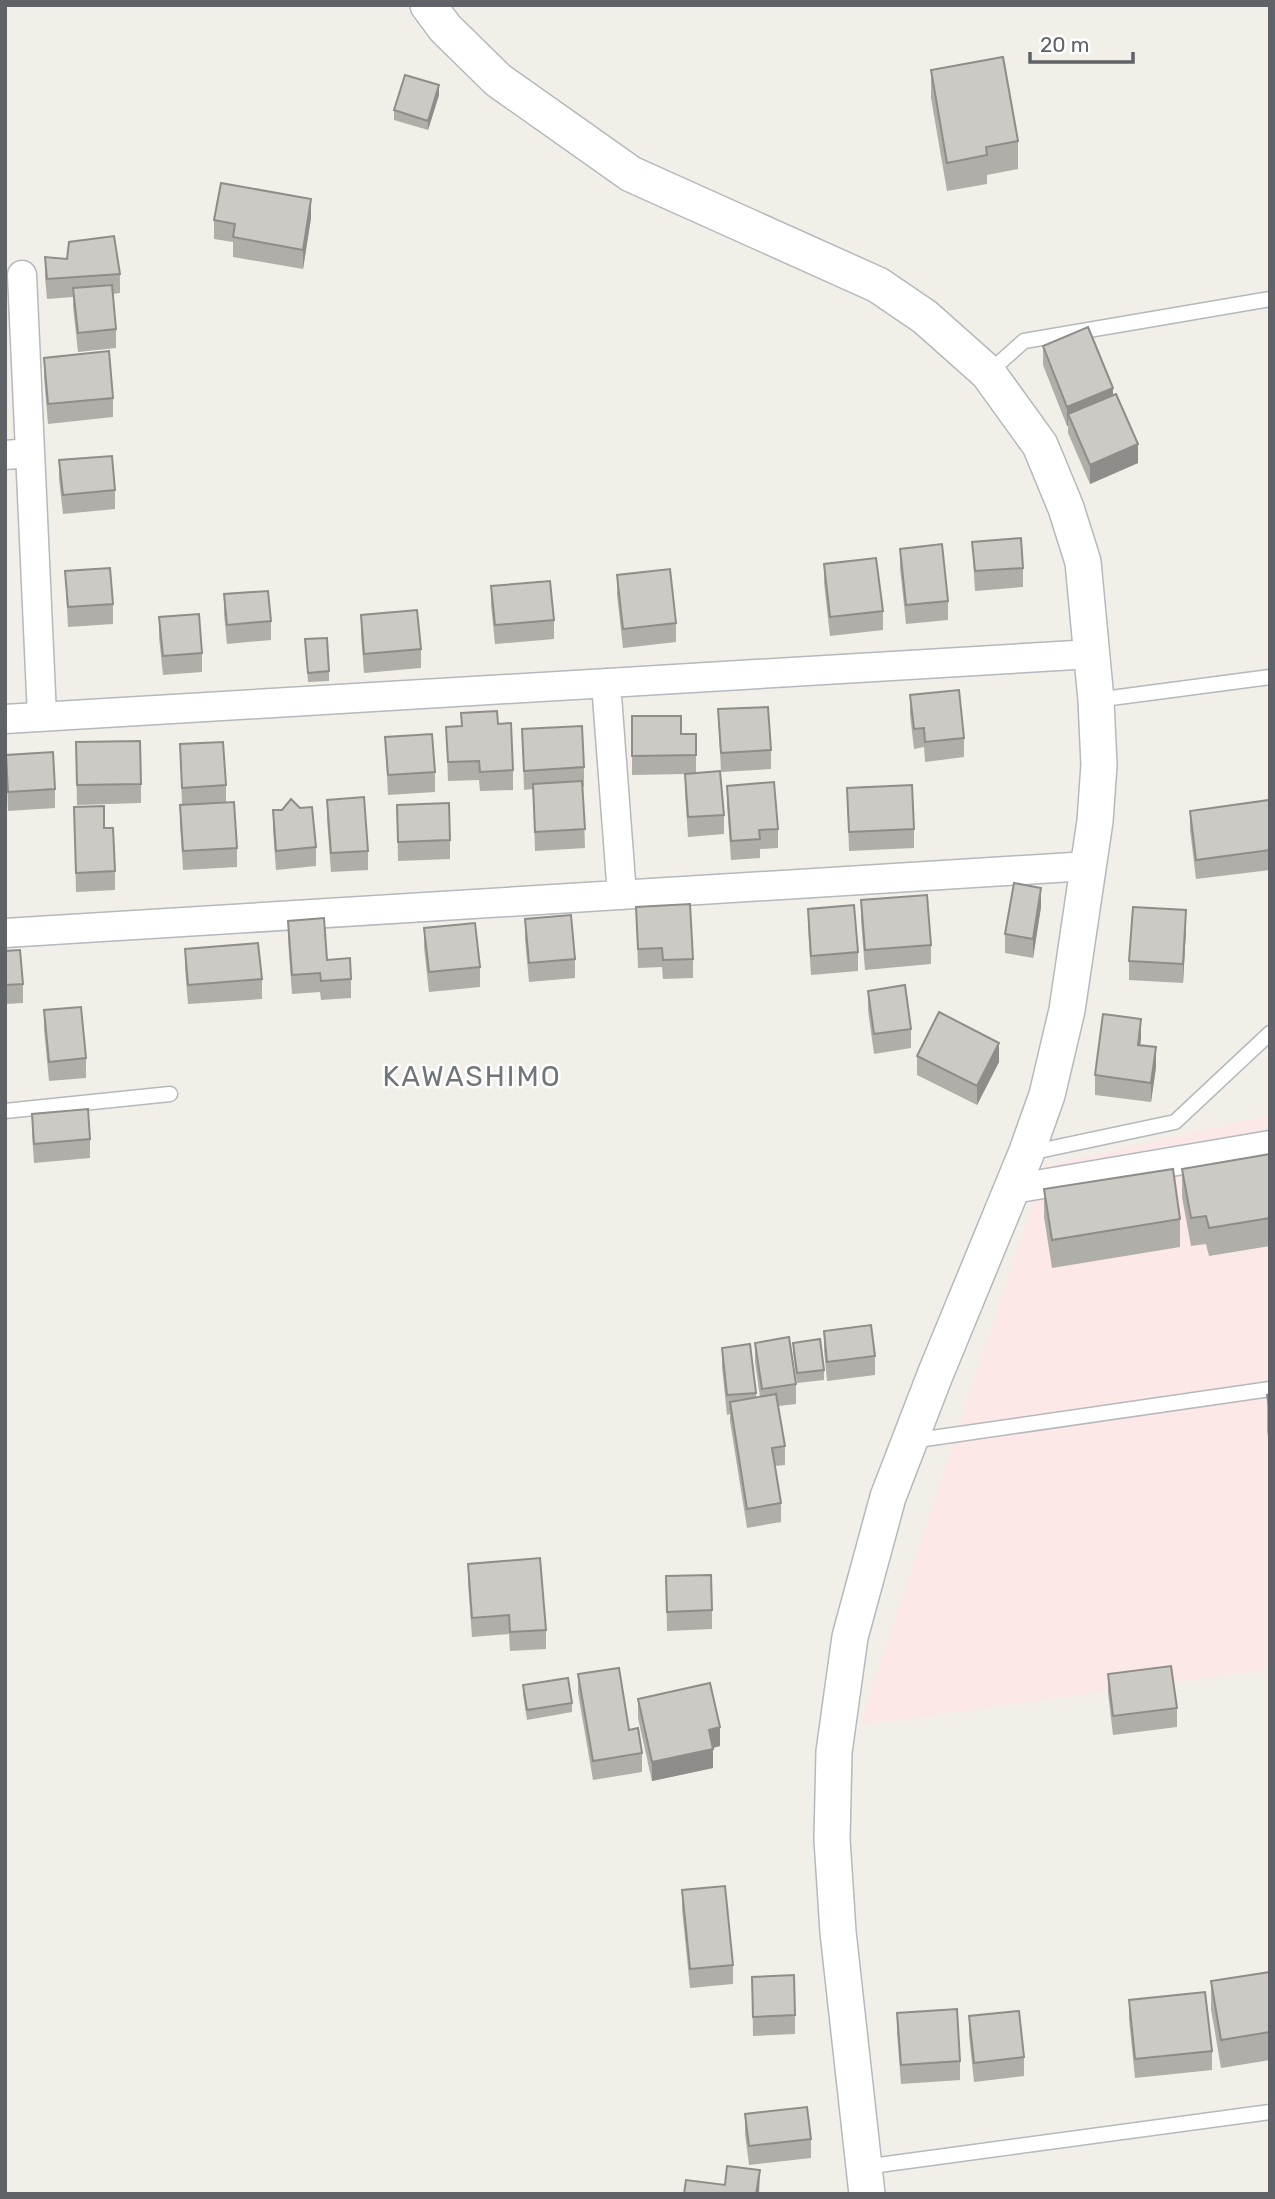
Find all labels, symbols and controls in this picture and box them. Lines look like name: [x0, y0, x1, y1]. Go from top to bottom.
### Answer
scale bar: [1030, 21, 1133, 65]
text: 20 m: [1040, 32, 1089, 57]
district label: KAWASHIMO: [382, 1060, 562, 1093]

